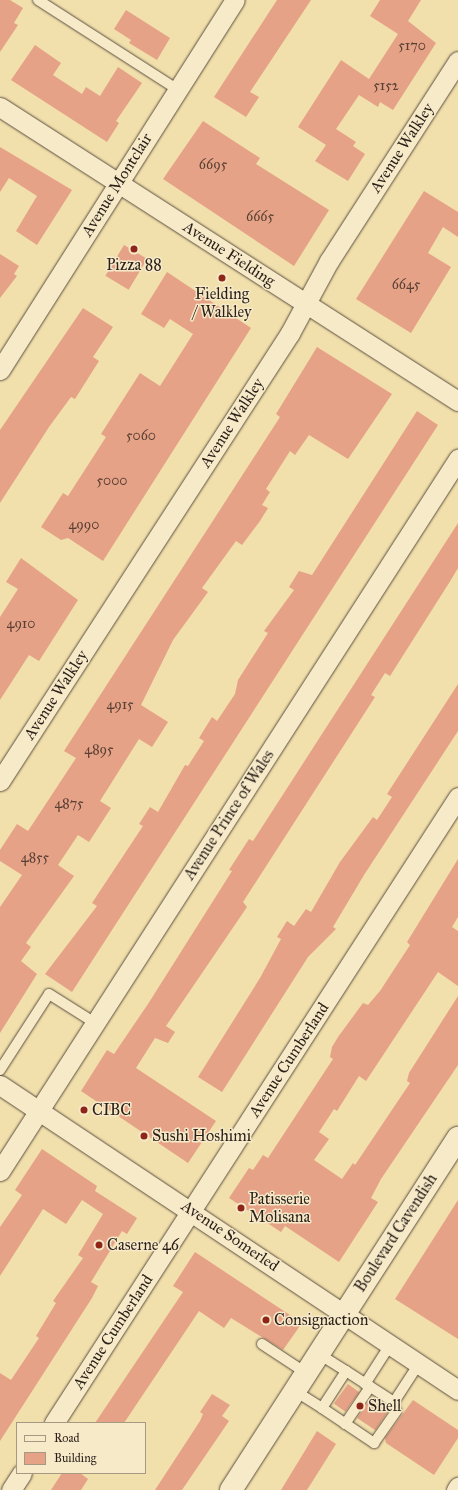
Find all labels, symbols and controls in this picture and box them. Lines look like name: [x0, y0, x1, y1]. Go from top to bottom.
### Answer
house number: 5170: [398, 38, 426, 54]
house number: 5152: [373, 78, 399, 94]
street label: Avenue Walkley: [366, 100, 438, 196]
street label: Avenue Montclair: [77, 130, 157, 240]
house number: 6695: [199, 157, 227, 173]
house number: 6665: [246, 209, 274, 225]
street label: Avenue Fielding: [179, 217, 279, 291]
marker: Pizza 88: [129, 244, 139, 254]
place label: Pizza 88: [106, 255, 162, 275]
marker: Fielding / Walkley: [217, 273, 227, 283]
house number: 6645: [392, 277, 420, 293]
place label: Fielding / Walkley: [192, 284, 252, 322]
street label: Avenue Walkley: [196, 375, 268, 471]
house number: 5060: [126, 428, 156, 444]
house number: 5000: [97, 473, 127, 489]
house number: 4990: [69, 517, 99, 533]
house number: 4910: [7, 616, 35, 632]
street label: Avenue Walkley: [20, 647, 92, 743]
house number: 4915: [106, 697, 134, 713]
house number: 4895: [84, 742, 114, 758]
street label: Avenue Prince of Wales: [180, 746, 278, 884]
house number: 4875: [54, 796, 84, 812]
house number: 4855: [21, 850, 49, 866]
street label: Avenue Cumberland: [245, 999, 333, 1121]
place label: CIBC: [92, 1100, 131, 1120]
marker: CIBC: [79, 1105, 89, 1115]
place label: Sushi Hoshimi: [152, 1126, 251, 1146]
marker: Sushi Hoshimi: [139, 1131, 149, 1141]
street label: Boulevard Cavendish: [351, 1170, 441, 1296]
place label: Patisserie Molisana: [249, 1189, 310, 1227]
street label: Avenue Somerled: [177, 1196, 283, 1276]
marker: Patisserie Molisana: [236, 1203, 246, 1213]
place label: Caserne 46: [107, 1235, 179, 1255]
marker: Caserne 46: [94, 1240, 104, 1250]
street label: Avenue Cumberland: [69, 1271, 157, 1393]
place label: Consignaction: [274, 1310, 368, 1330]
marker: Consignaction: [261, 1315, 271, 1325]
place label: Shell: [368, 1396, 401, 1416]
marker: Shell: [355, 1401, 365, 1411]
legend: [16, 1422, 146, 1474]
text: Road: [54, 1431, 80, 1445]
text: Building: [54, 1451, 96, 1465]

